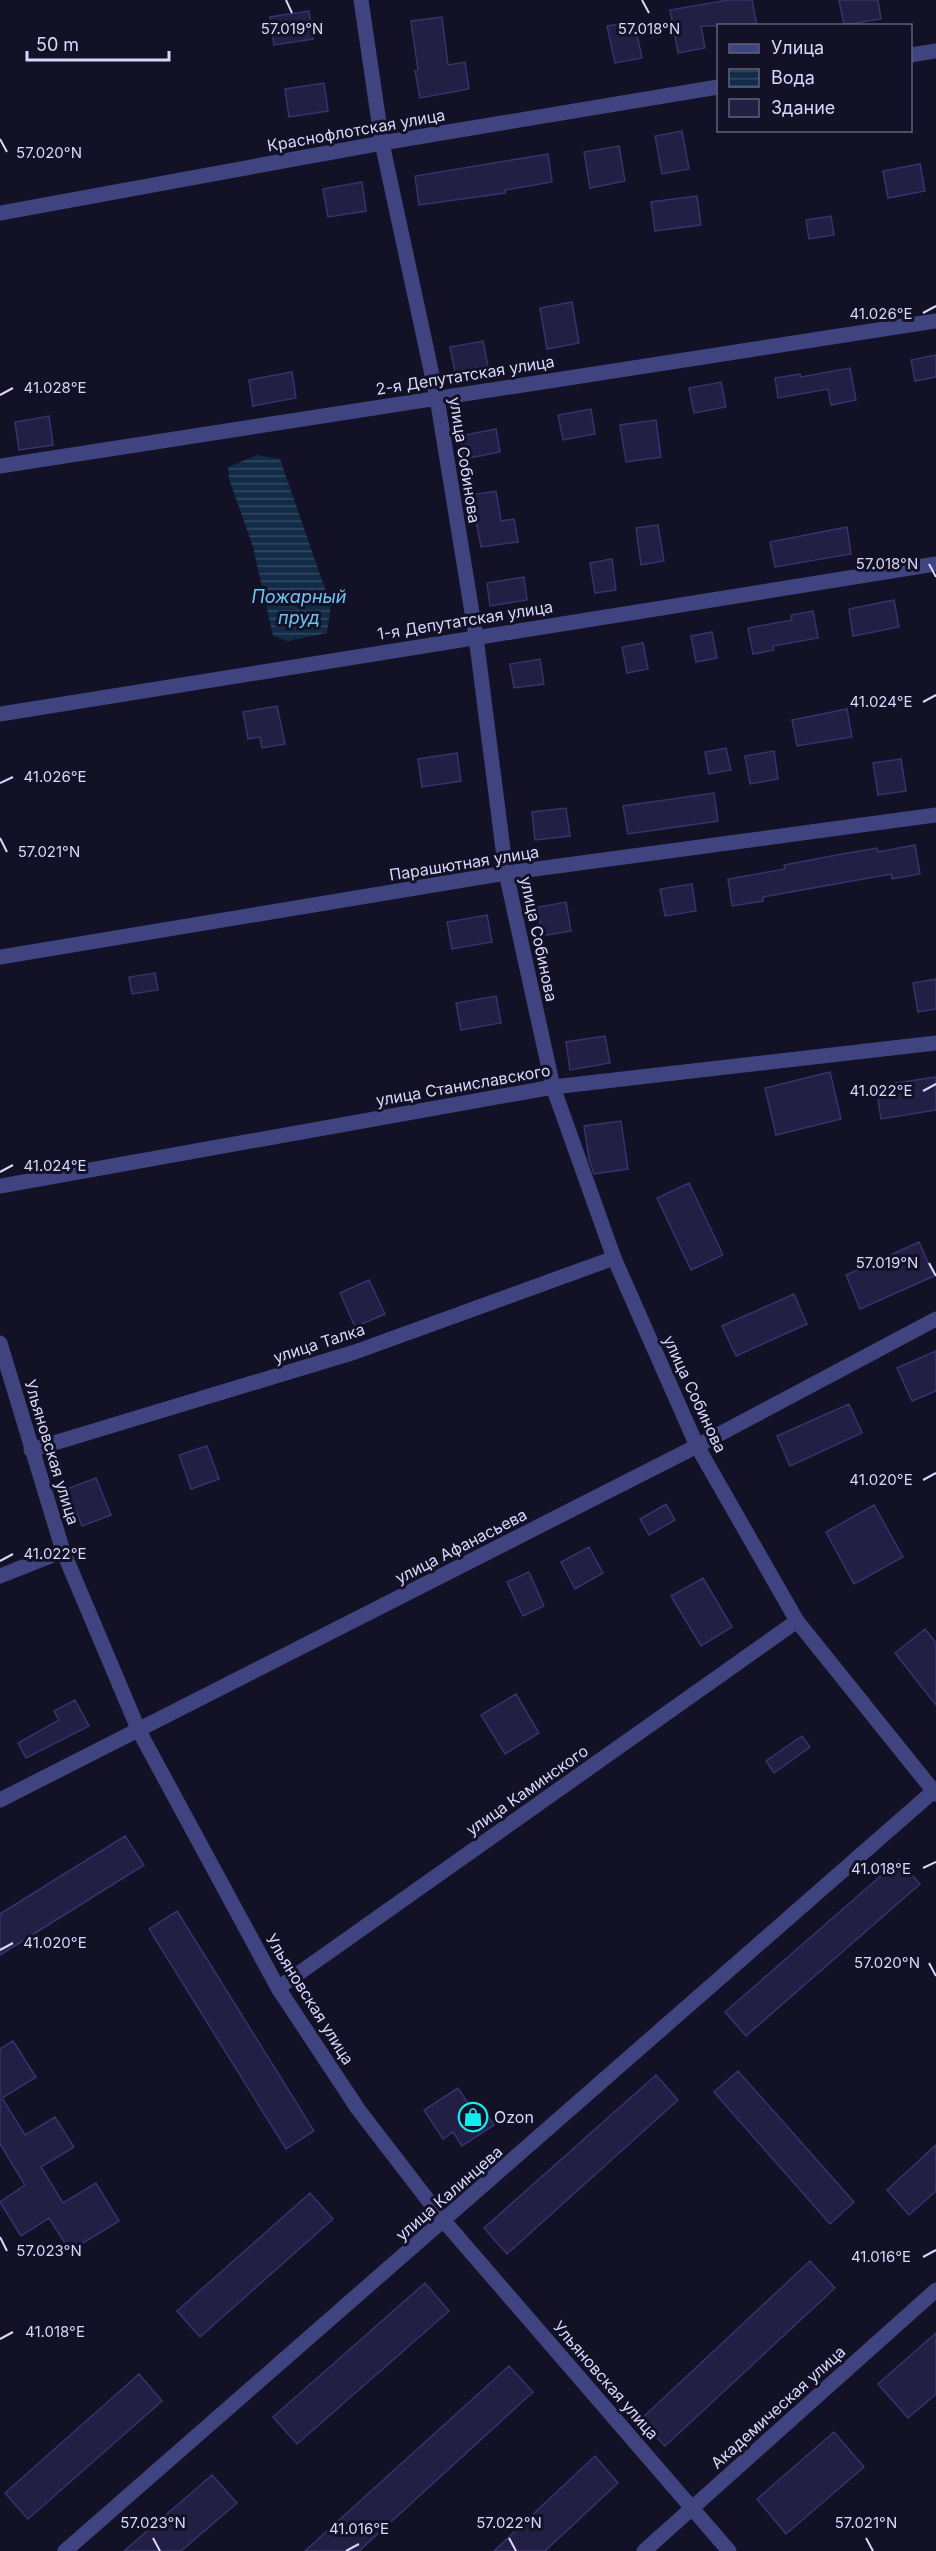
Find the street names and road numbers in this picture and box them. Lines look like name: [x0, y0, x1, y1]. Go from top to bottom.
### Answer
street label: Краснофлотская улица: [265, 104, 447, 156]
street label: 2-я Депутатская улица: [374, 351, 556, 399]
street label: улица Собинова: [445, 396, 485, 524]
street label: 1-я Депутатская улица: [376, 596, 554, 644]
street label: Парашютная улица: [388, 841, 540, 885]
street label: улица Собинова: [516, 875, 562, 1003]
street label: улица Станиславского: [374, 1060, 552, 1110]
street label: улица Талка: [271, 1319, 367, 1367]
street label: улица Собинова: [659, 1332, 731, 1456]
street label: Ульяновская улица: [20, 1377, 84, 1527]
street label: улица Афанасьева: [392, 1504, 530, 1588]
street label: улица Каминского: [462, 1740, 592, 1840]
street label: Ульяновская улица: [262, 1930, 358, 2068]
street label: улица Калинцева: [392, 2141, 506, 2245]
street label: Ульяновская улица: [549, 2317, 663, 2443]
street label: Академическая улица: [707, 2341, 849, 2473]

